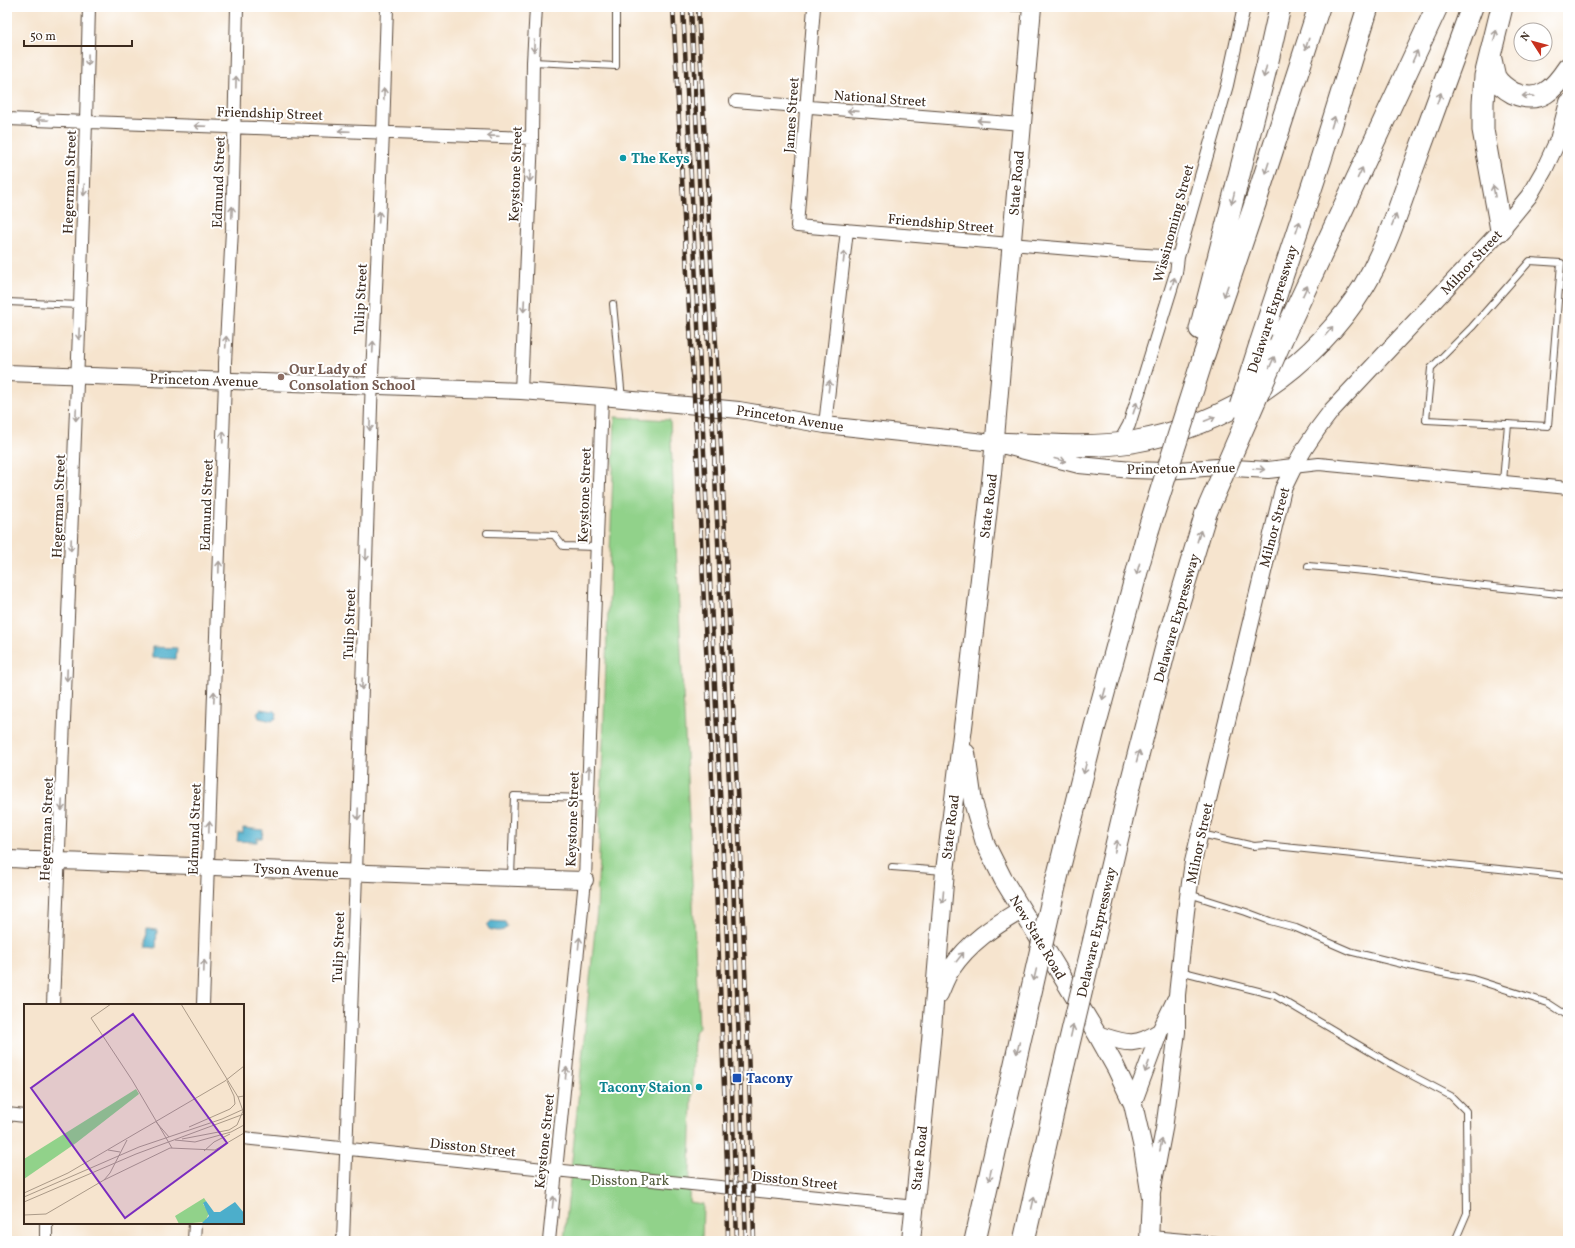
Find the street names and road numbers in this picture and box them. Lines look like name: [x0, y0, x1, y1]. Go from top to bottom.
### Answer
street label: James Street: [780, 76, 805, 154]
street label: National Street: [833, 87, 927, 112]
street label: Friendship Street: [216, 103, 324, 126]
street label: Keystone Street: [505, 126, 528, 222]
street label: Hegerman Street: [59, 130, 82, 234]
street label: Edmund Street: [208, 135, 231, 229]
street label: State Road: [1005, 150, 1030, 216]
street label: Wissinoming Street: [1150, 162, 1199, 285]
street label: Friendship Street: [887, 210, 995, 239]
street label: Milnor Street: [1437, 226, 1507, 300]
street label: Delaware Expressway: [1244, 243, 1303, 376]
street label: Tulip Street: [350, 263, 373, 335]
street label: Princeton Avenue: [149, 370, 259, 393]
street label: Princeton Avenue: [735, 402, 845, 437]
street label: Keystone Street: [574, 447, 597, 543]
street label: Hegerman Street: [48, 454, 71, 558]
street label: Edmund Street: [196, 458, 219, 552]
street label: Princeton Avenue: [1127, 459, 1236, 480]
street label: State Road: [976, 473, 1003, 540]
street label: Milnor Street: [1256, 485, 1295, 570]
street label: Delaware Expressway: [1150, 551, 1205, 685]
street label: Tulip Street: [340, 588, 361, 660]
street label: Keystone Street: [562, 771, 585, 867]
street label: Hegerman Street: [36, 777, 59, 881]
street label: Edmund Street: [184, 782, 207, 876]
street label: State Road: [938, 794, 965, 861]
street label: Milnor Street: [1183, 801, 1218, 886]
street label: Tyson Avenue: [253, 860, 339, 883]
street label: Delaware Expressway: [1073, 865, 1122, 1000]
street label: New State Road: [1004, 892, 1069, 984]
street label: Tulip Street: [329, 911, 350, 983]
street label: Keystone Street: [531, 1092, 560, 1190]
street label: State Road: [908, 1125, 933, 1192]
street label: Disston Street: [429, 1135, 517, 1162]
street label: Disston Street: [751, 1168, 839, 1195]

